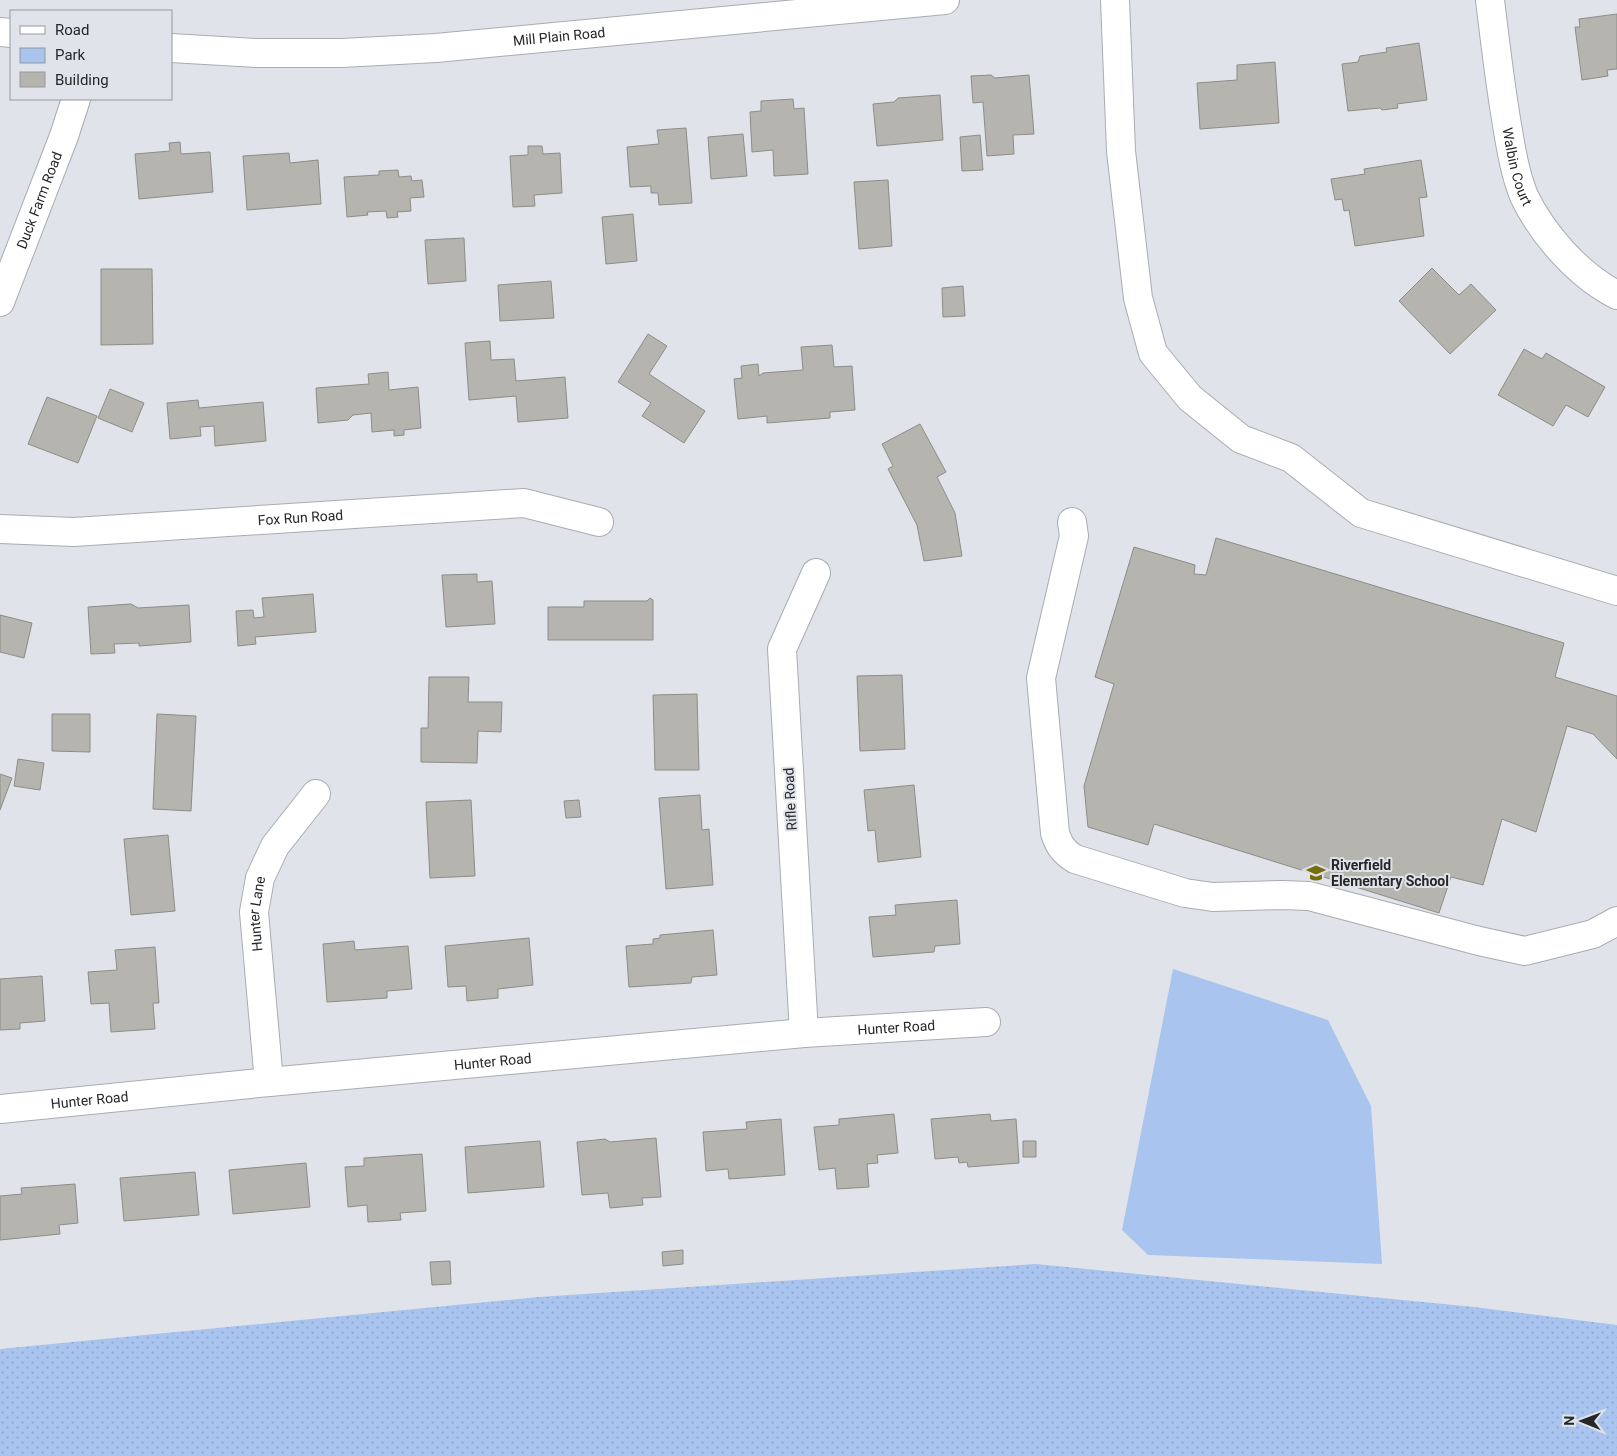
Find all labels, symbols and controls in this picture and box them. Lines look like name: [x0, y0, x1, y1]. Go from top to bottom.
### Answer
legend: [10, 10, 172, 100]
text: Road: [55, 21, 89, 39]
street label: Mill Plain Road: [512, 24, 606, 49]
text: Park: [55, 46, 86, 64]
text: Building: [55, 71, 109, 89]
street label: Walbin Court: [1500, 126, 1536, 209]
street label: Duck Farm Road: [13, 150, 65, 251]
street label: Fox Run Road: [257, 507, 344, 528]
street label: Rifle Road: [780, 767, 800, 831]
place label: Riverfield Elementary School: [1331, 857, 1449, 889]
school or university icon: Riverfield Elementary School: [1305, 862, 1327, 884]
street label: Hunter Lane: [246, 875, 268, 952]
street label: Hunter Road: [857, 1017, 936, 1038]
street label: Hunter Road: [453, 1050, 532, 1073]
street label: Hunter Road: [50, 1088, 129, 1112]
north arrow: [1557, 1396, 1607, 1446]
text: N: [1561, 1416, 1577, 1426]

